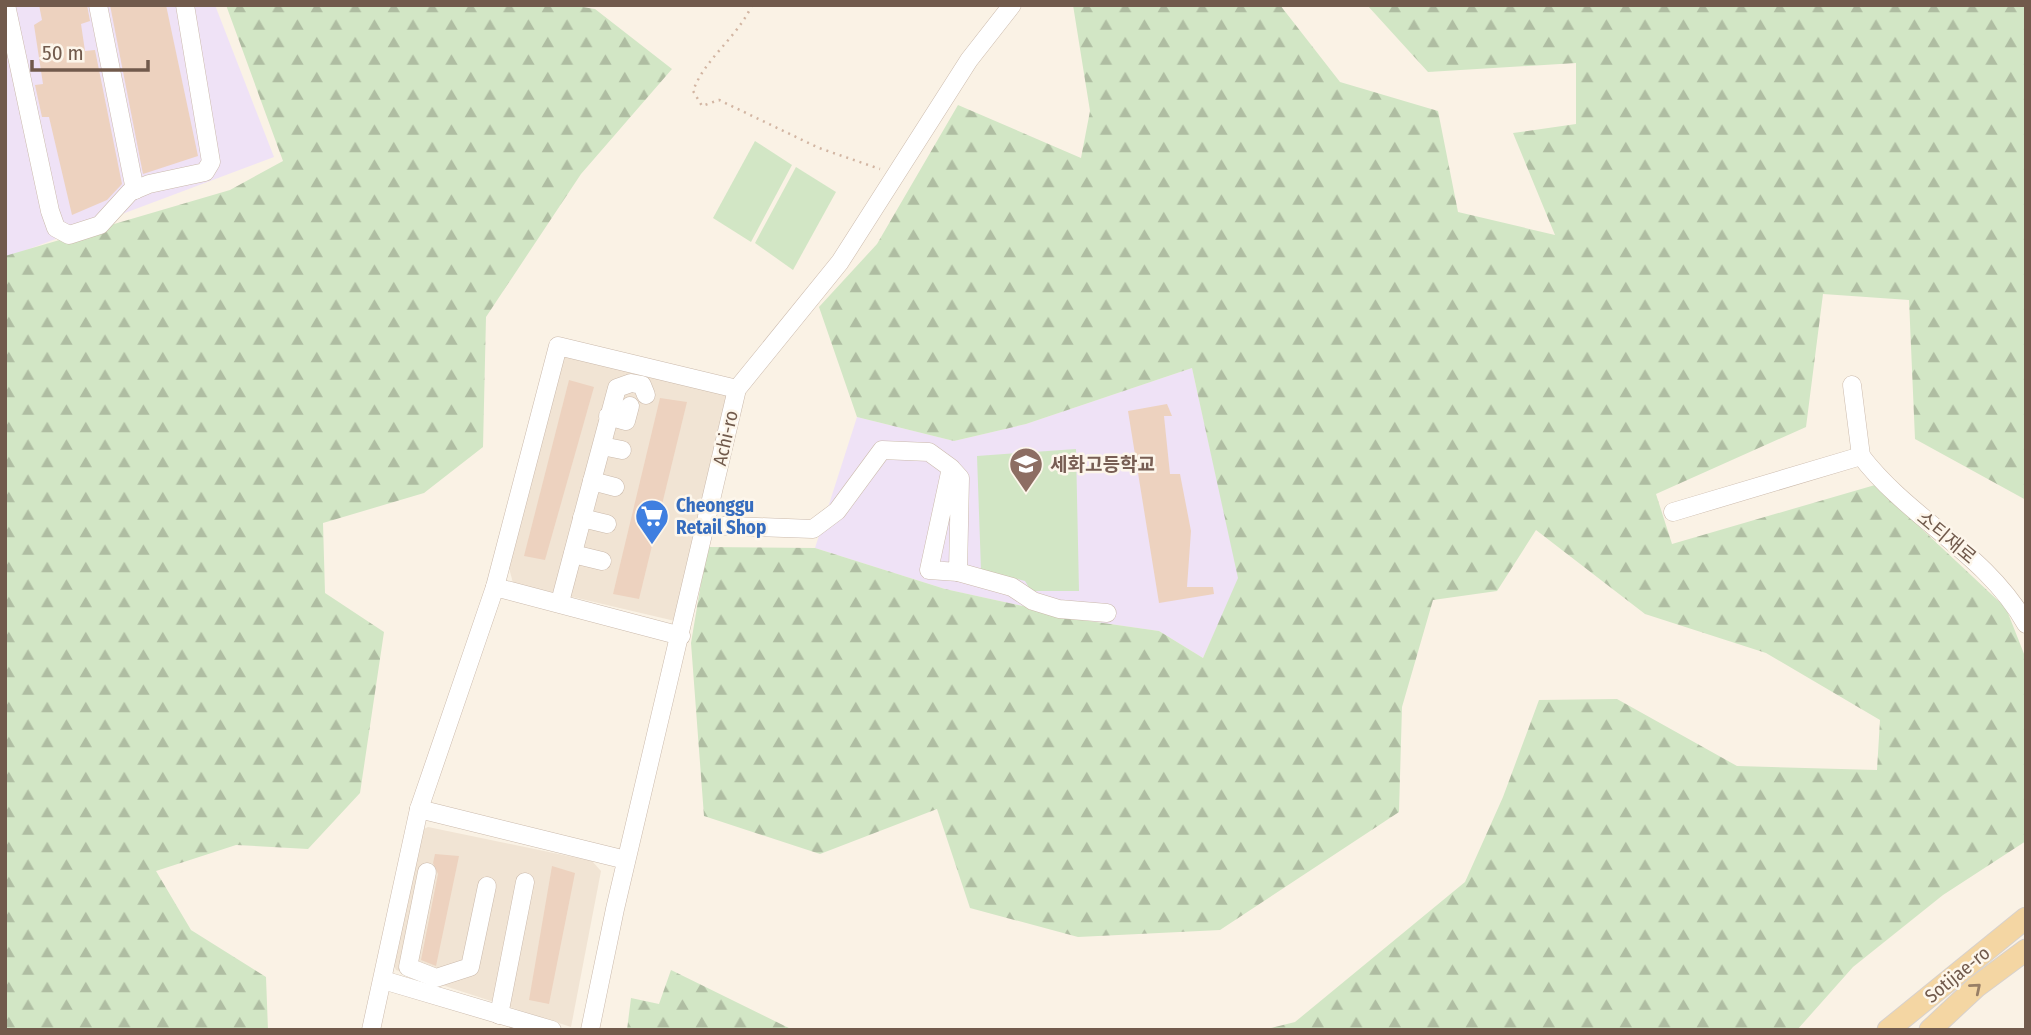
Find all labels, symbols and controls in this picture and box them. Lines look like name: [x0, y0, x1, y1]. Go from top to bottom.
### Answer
scale bar: [32, 28, 147, 72]
text: 50 m: [42, 40, 84, 66]
street label: Achi-ro: [708, 408, 743, 468]
school or university icon: 세화고등학교: [1007, 445, 1045, 494]
place label: 세화고등학교: [1050, 453, 1155, 476]
place label: Cheonggu Retail Shop: [676, 494, 766, 539]
supermarket icon: Cheonggu Retail Shop: [633, 497, 671, 546]
street label: 소티재로: [1913, 506, 1981, 569]
street label: Sotijae-ro: [1920, 941, 1994, 1008]
one-way arrow: [1968, 983, 1981, 996]

